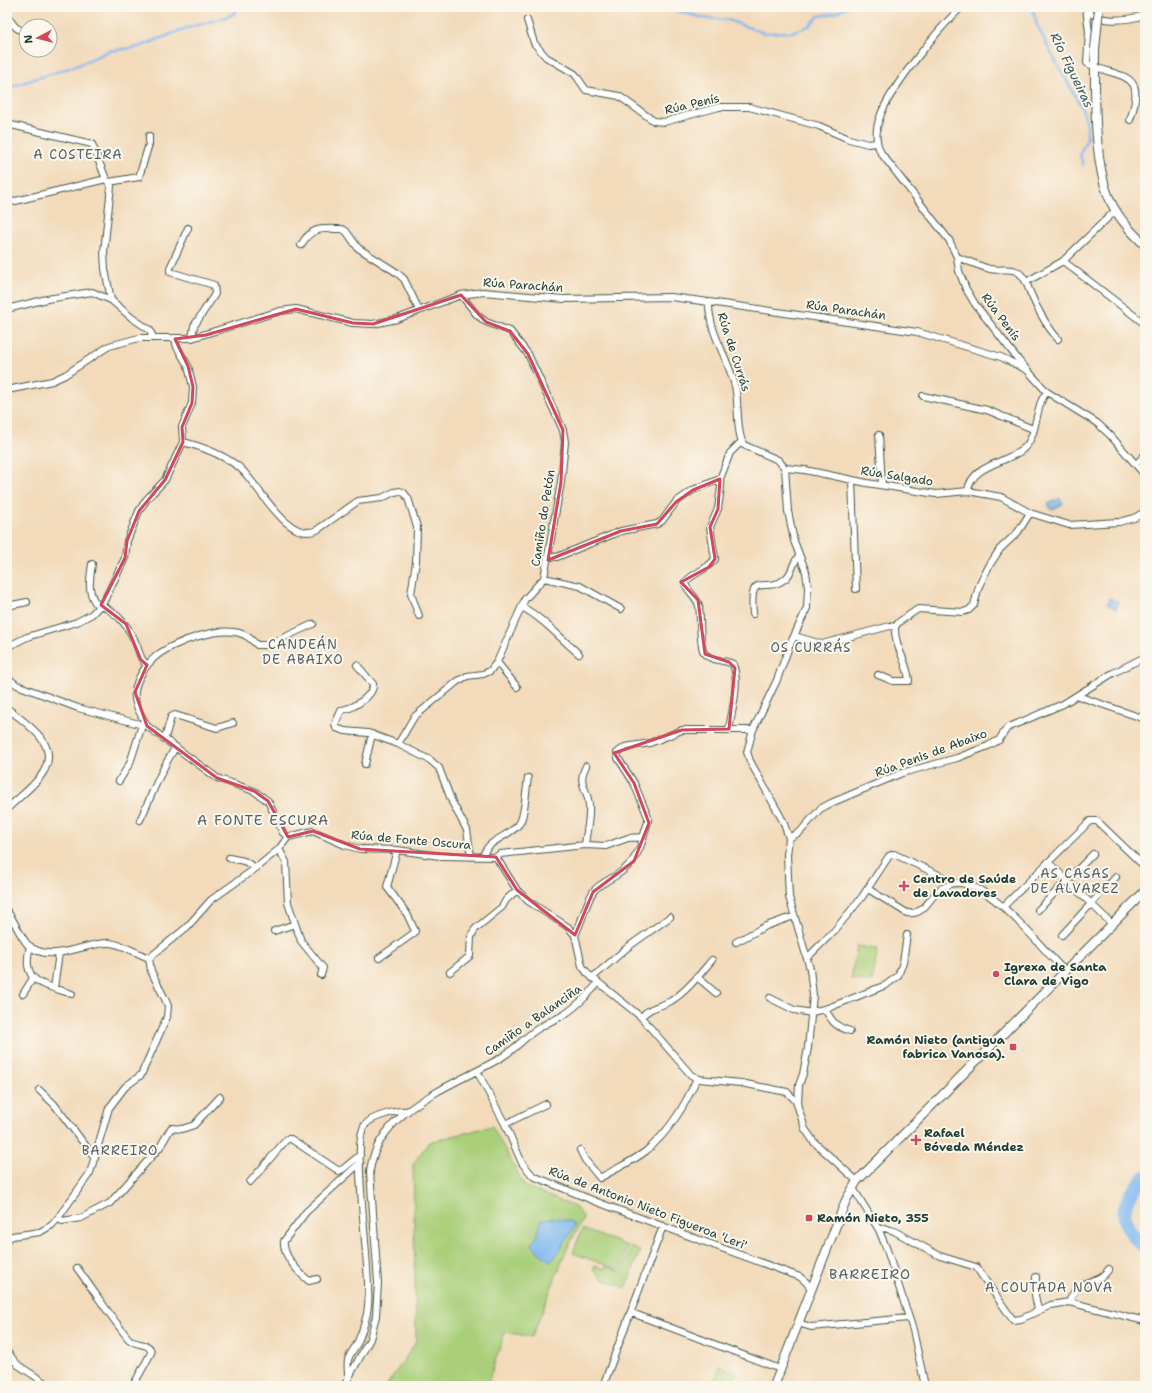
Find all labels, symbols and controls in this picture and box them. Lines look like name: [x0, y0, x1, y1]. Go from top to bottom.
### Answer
north arrow: [18, 18, 58, 58]
water label: Río Figueiras: [1046, 30, 1098, 110]
text: N: [21, 34, 37, 44]
street label: Rúa Penís: [663, 90, 721, 118]
district label: A COSTEIRA: [33, 146, 123, 163]
street label: Rúa Parachán: [482, 274, 564, 296]
street label: Rúa Penís: [978, 290, 1024, 344]
street label: Rúa Parachán: [805, 296, 887, 324]
street label: Rúa de Currás: [714, 310, 754, 394]
street label: Rúa Salgado: [860, 462, 934, 490]
street label: Camiño do Petón: [527, 468, 559, 568]
district label: CANDEÁN DE ABAIXO: [262, 635, 344, 668]
district label: OS CURRÁS: [770, 638, 852, 656]
street label: Rúa Penis de Abaixo: [873, 725, 989, 781]
district label: A FONTE ESCURA: [197, 811, 329, 829]
street label: Rúa de Fonte Oscura: [350, 827, 472, 853]
district label: AS CASAS DE ÁLVAREZ: [1031, 865, 1119, 897]
place label: Centro de Saúde de Lavadores: [913, 871, 1016, 901]
marker: Centro de Saúde de Lavadores: [898, 880, 910, 892]
place label: Igrexa de Santa Clara de Vigo: [1004, 959, 1107, 989]
marker: Igrexa de Santa Clara de Vigo: [991, 969, 1001, 979]
street label: Camiño a Balanciña: [481, 980, 585, 1059]
place label: Ramón Nieto (antigua fabrica Vanosa).: [867, 1032, 1006, 1062]
marker: Ramón Nieto (antigua fabrica Vanosa).: [1008, 1042, 1018, 1052]
place label: Rafael Bóveda Méndez: [924, 1125, 1024, 1155]
marker: Rafael Bóveda Méndez: [911, 1135, 921, 1145]
district label: BARREIRO: [82, 1142, 158, 1159]
street label: Rúa de Antonio Nieto Figueroa 'Leri': [547, 1163, 749, 1253]
place label: Ramón Nieto, 355: [817, 1210, 929, 1226]
marker: Ramón Nieto, 355: [804, 1213, 814, 1223]
district label: BARREIRO: [829, 1265, 911, 1283]
district label: A COUTADA NOVA: [985, 1279, 1113, 1296]

